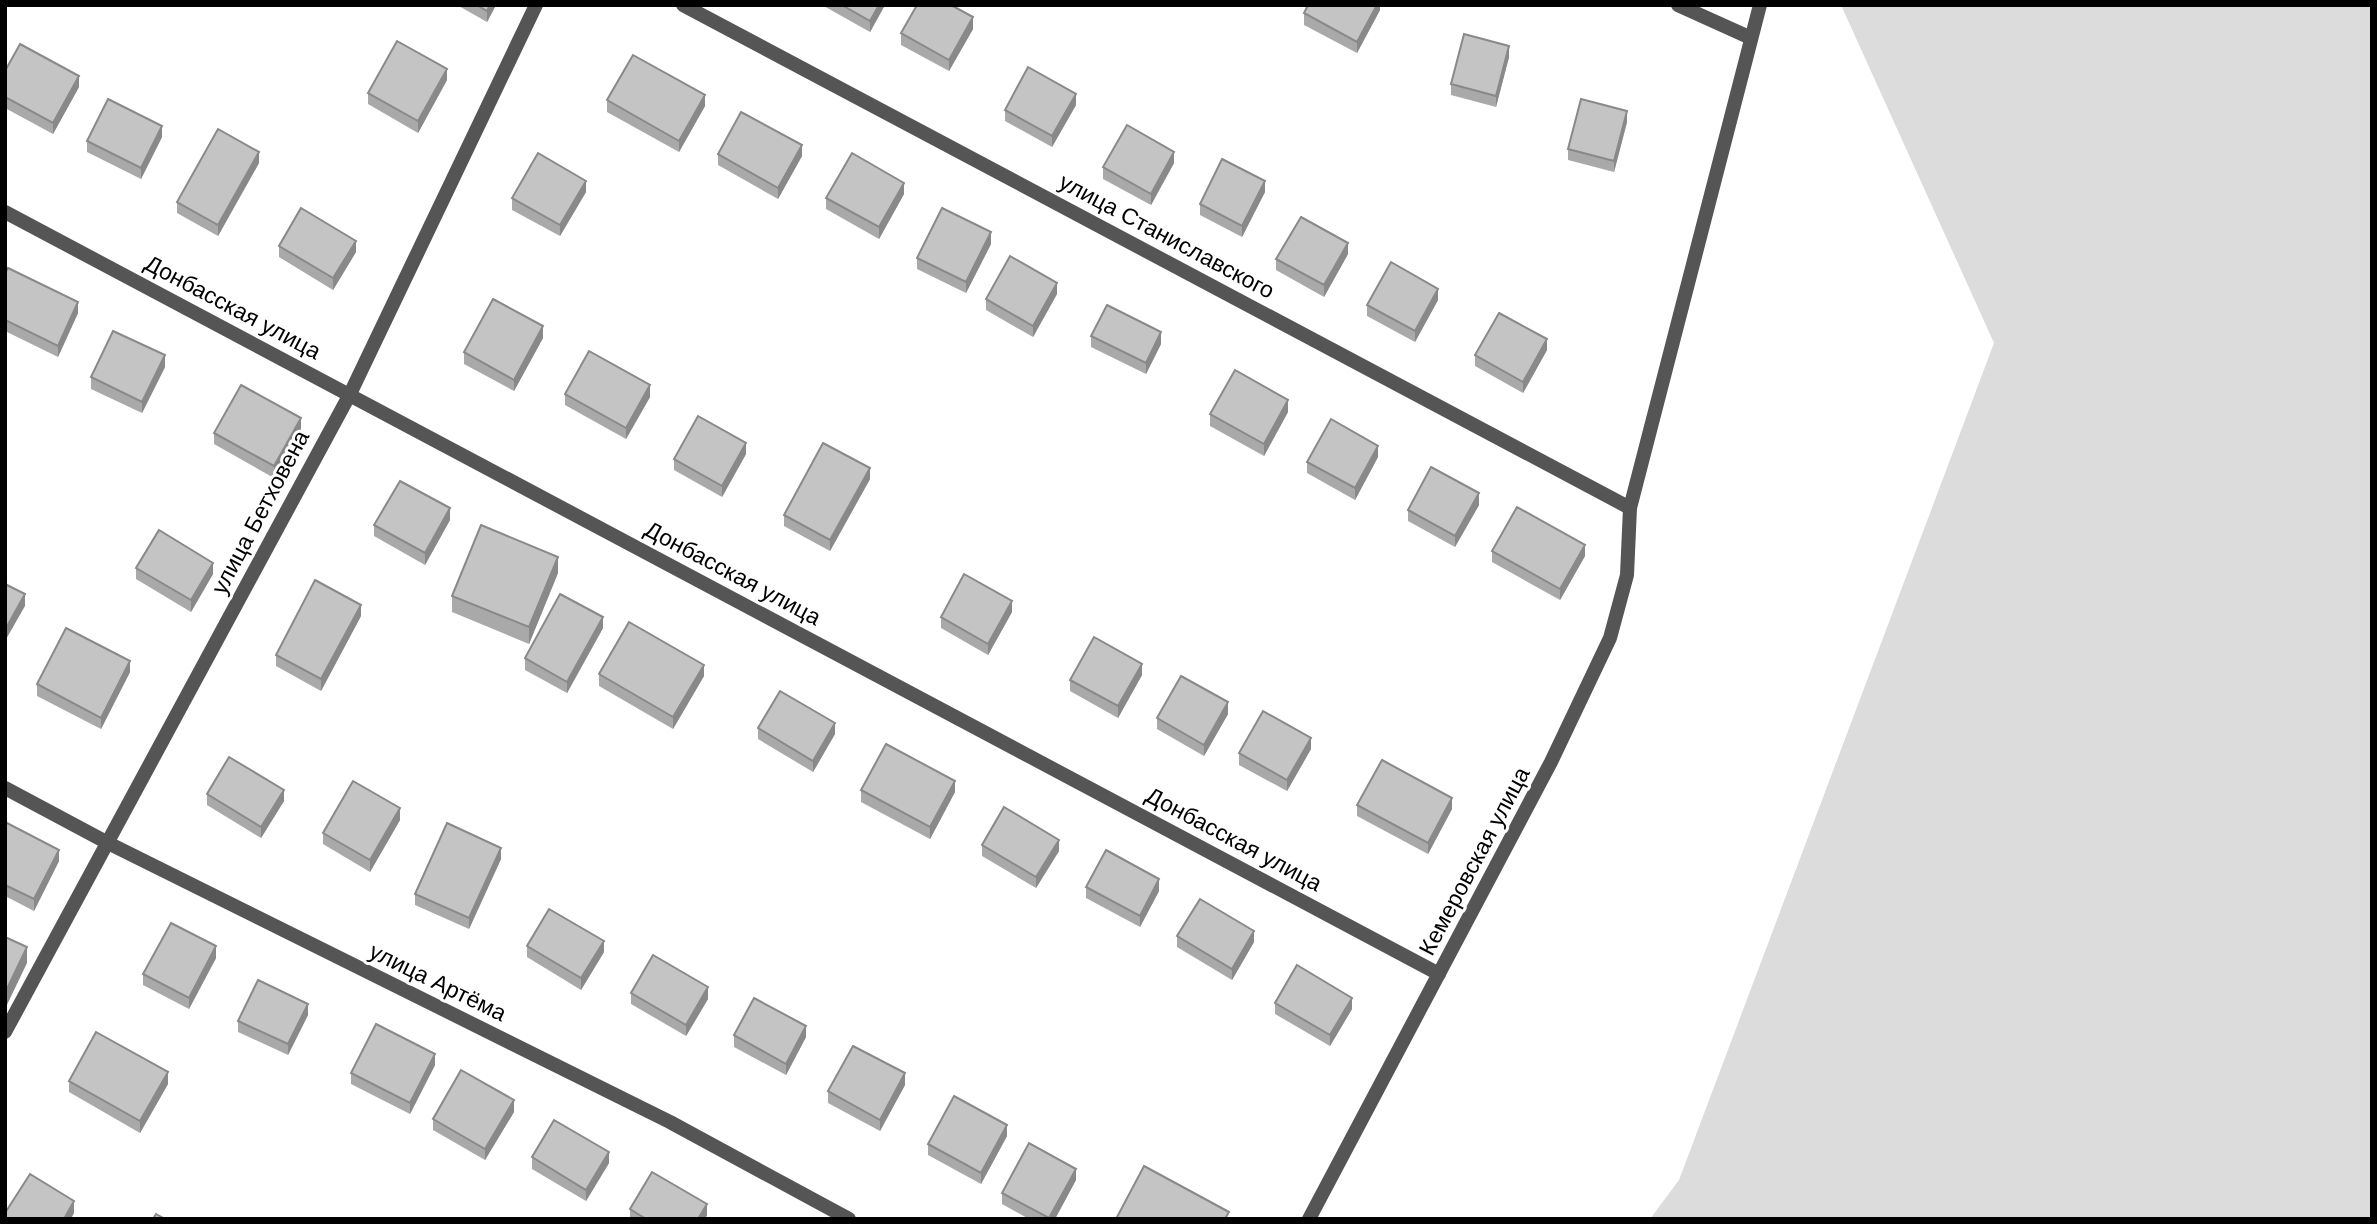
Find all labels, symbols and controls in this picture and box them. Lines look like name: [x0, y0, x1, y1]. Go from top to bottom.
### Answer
street label: улица Станиславского: [1055, 168, 1279, 304]
street label: Донбасская улица: [141, 250, 325, 364]
street label: улица Бетховена: [206, 426, 314, 598]
street label: Донбасская улица: [641, 516, 825, 630]
street label: Кемеровская улица: [1413, 762, 1535, 959]
street label: Донбасская улица: [1142, 782, 1326, 896]
street label: улица Артёма: [365, 938, 511, 1026]

